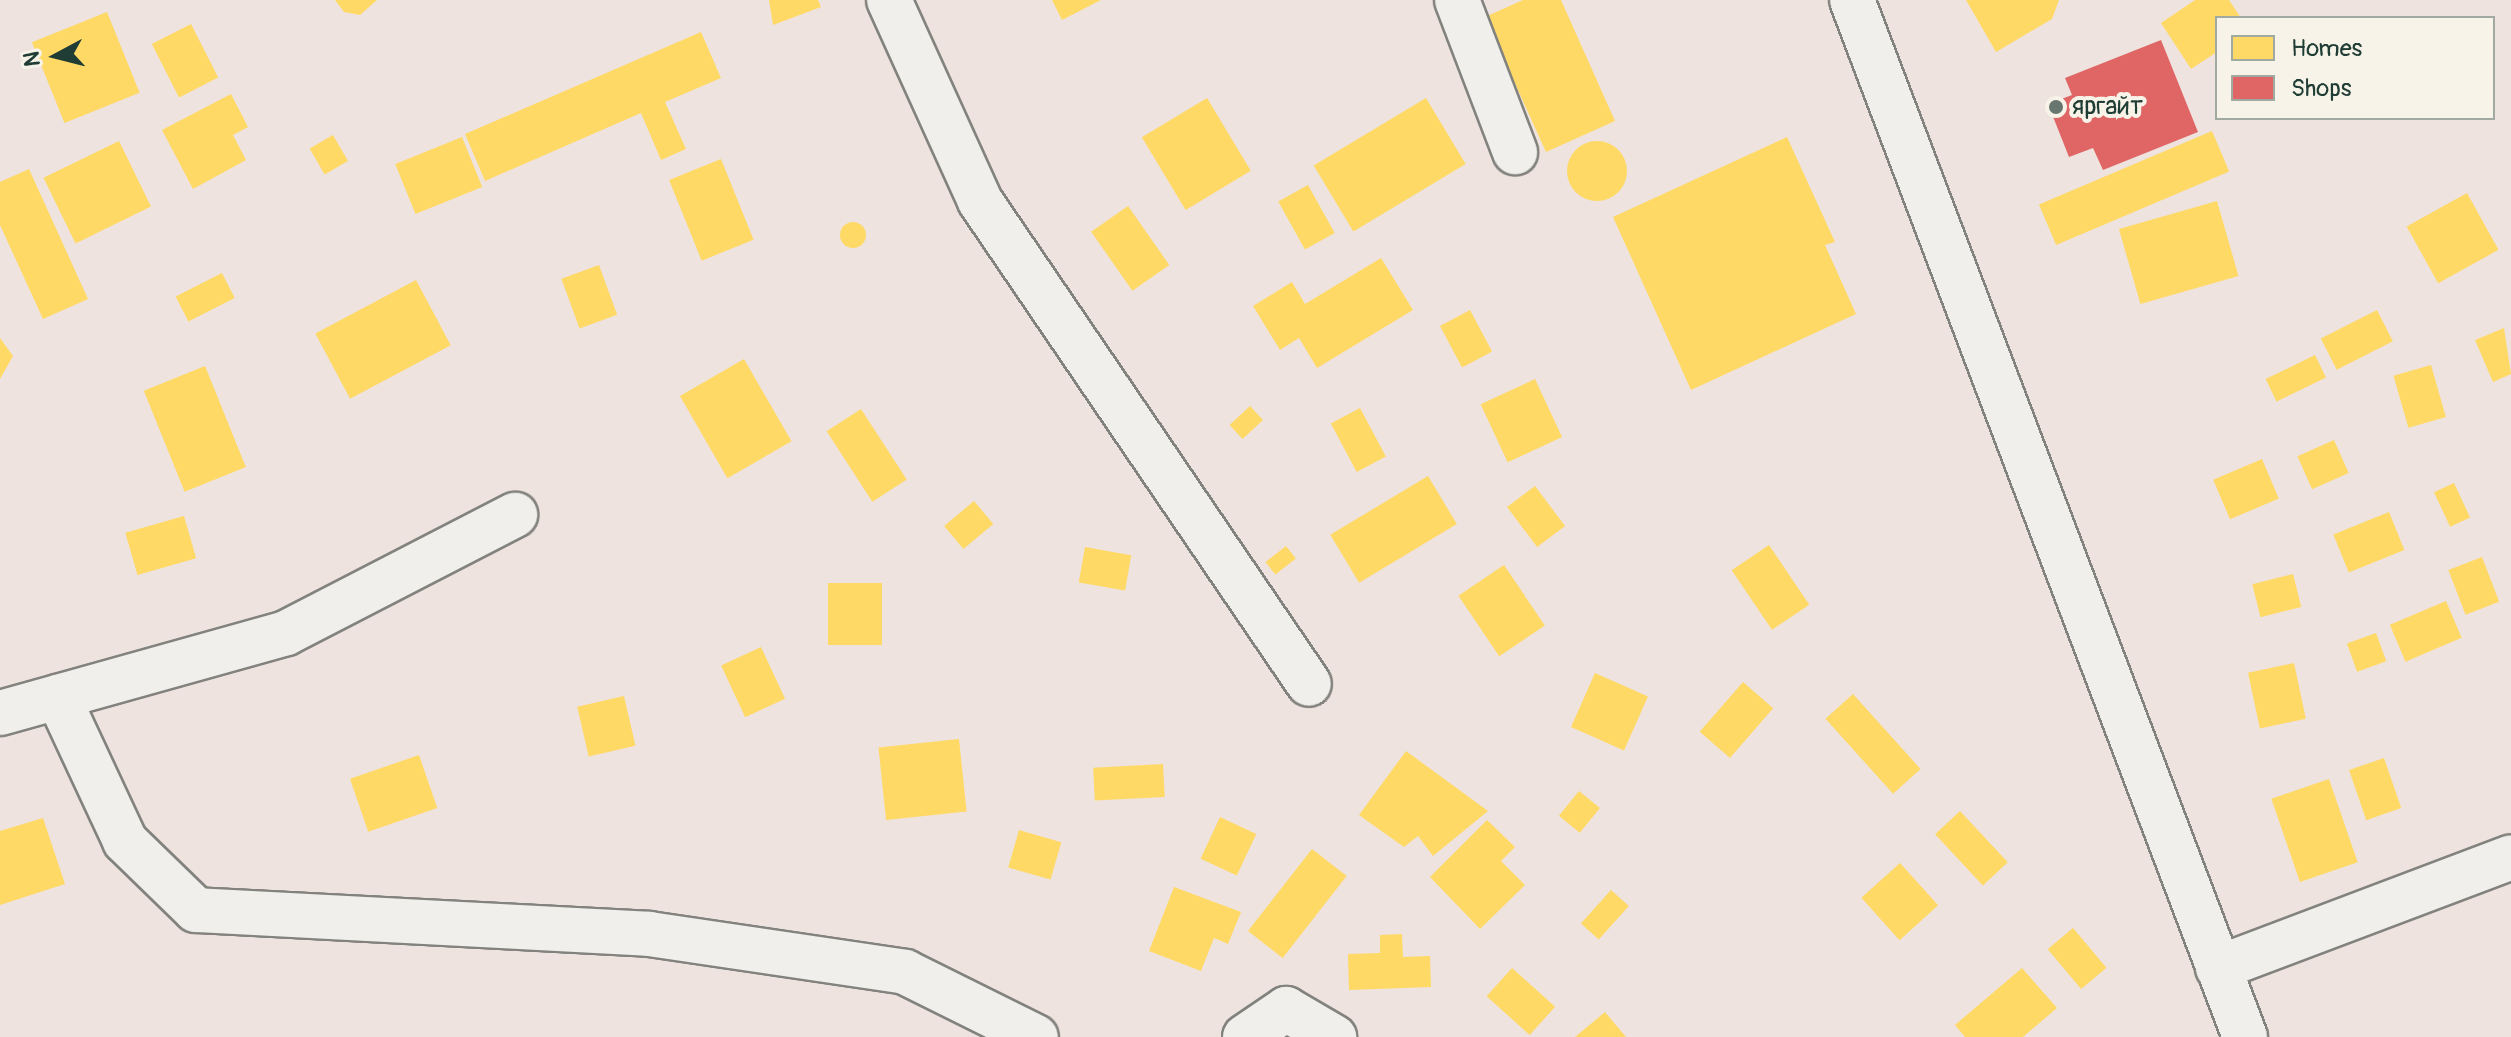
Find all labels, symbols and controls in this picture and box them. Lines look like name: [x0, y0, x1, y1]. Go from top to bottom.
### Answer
north arrow: [16, 16, 96, 96]
legend: [2215, 16, 2495, 120]
text: Homes: [2291, 34, 2362, 63]
text: N: [17, 50, 47, 68]
text: Shops: [2291, 74, 2351, 103]
place label: яргайт: [2072, 91, 2143, 123]
marker: яргайт: [2047, 98, 2065, 116]

